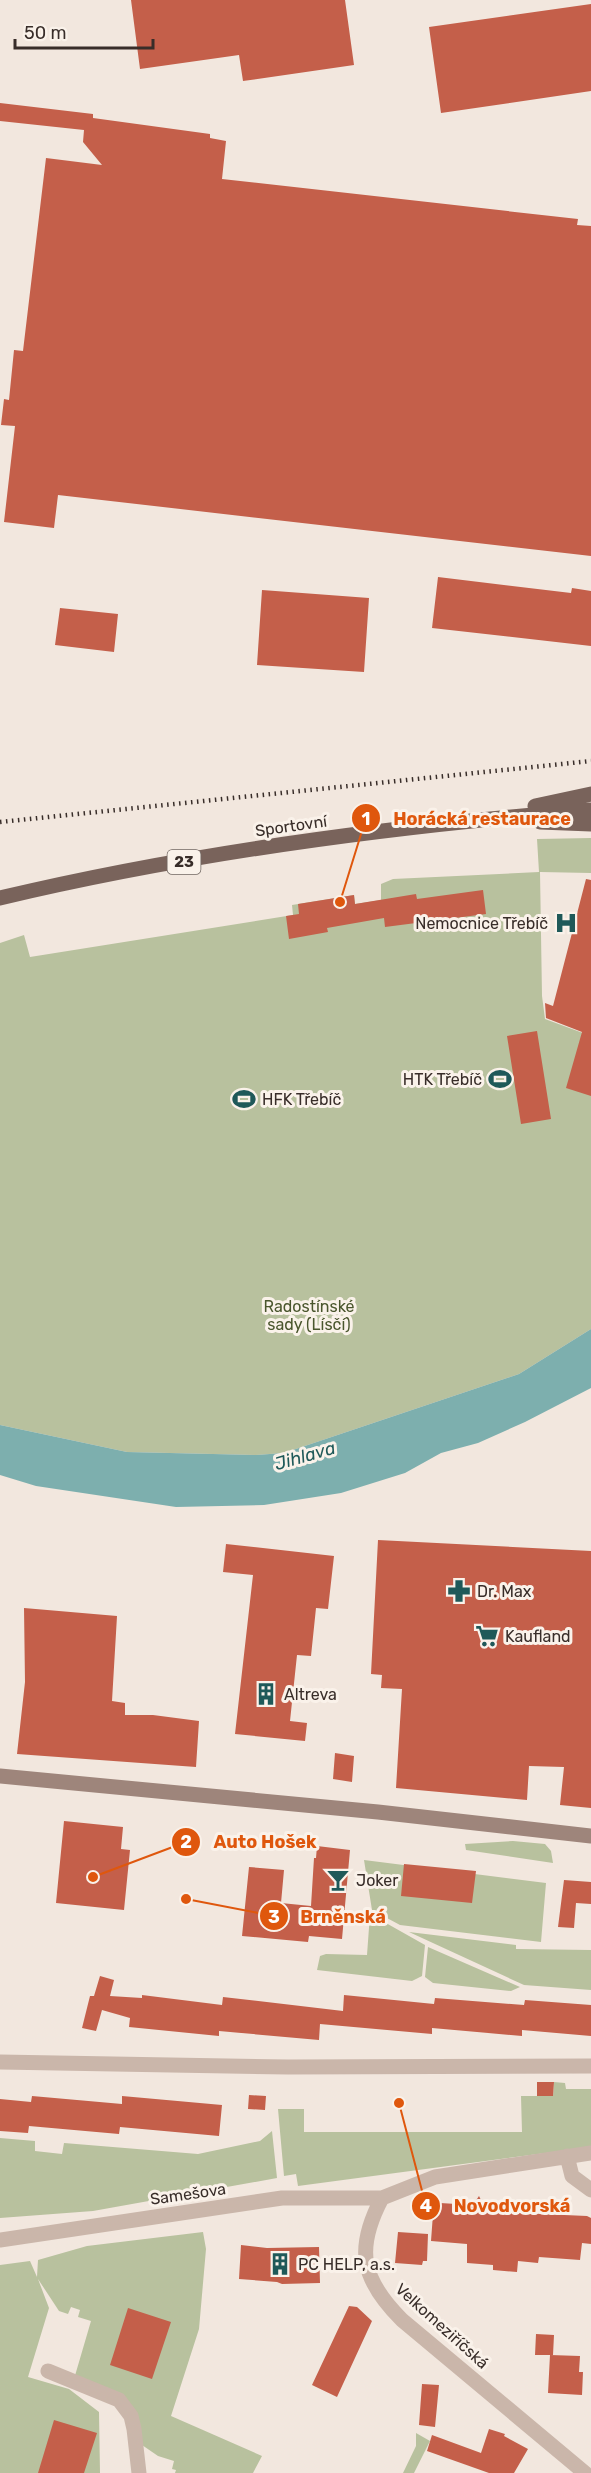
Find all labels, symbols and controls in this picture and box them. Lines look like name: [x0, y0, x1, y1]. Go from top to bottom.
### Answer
scale bar: [15, 12, 153, 50]
text: 50 m: [24, 22, 67, 44]
callout: Horácká restaurace: [351, 800, 583, 836]
text: 1: [362, 808, 370, 830]
text: Horácká restaurace: [393, 808, 571, 830]
street label: Sportovní: [254, 811, 329, 840]
road number: 23: [168, 850, 201, 874]
hospital icon: Nemocnice Třebíč: [553, 910, 579, 936]
place label: Nemocnice Třebíč: [415, 914, 548, 933]
sports icon: HTK Třebíč: [487, 1066, 513, 1092]
place label: HTK Třebíč: [403, 1070, 482, 1089]
sports icon: HFK Třebíč: [231, 1086, 257, 1112]
place label: HFK Třebíč: [262, 1090, 341, 1109]
park label: Radostínské sady (Lísčí): [264, 1297, 355, 1334]
water label: Jihlava: [272, 1437, 338, 1475]
pharmacy icon: Dr. Max: [446, 1578, 472, 1604]
place label: Dr. Max: [477, 1582, 532, 1601]
supermarket icon: Kaufland: [474, 1623, 500, 1649]
place label: Kaufland: [505, 1627, 571, 1646]
building icon: Altreva: [253, 1681, 279, 1707]
place label: Altreva: [284, 1685, 337, 1704]
callout: Auto Hošek: [171, 1824, 329, 1860]
text: 2: [180, 1831, 192, 1853]
text: Auto Hošek: [213, 1831, 317, 1853]
bar icon: Joker: [325, 1867, 351, 1893]
place label: Joker: [356, 1871, 398, 1890]
callout: Brněnská: [259, 1898, 398, 1934]
text: 3: [268, 1906, 280, 1928]
text: Brněnská: [300, 1906, 386, 1928]
street label: Samešova: [149, 2179, 227, 2209]
callout: Novodvorská: [411, 2188, 582, 2224]
text: 4: [420, 2195, 432, 2217]
text: Novodvorská: [454, 2195, 570, 2217]
building icon: PC HELP, a.s.: [267, 2251, 293, 2277]
place label: PC HELP, a.s.: [298, 2255, 395, 2274]
street label: Velkomeziříčská: [392, 2279, 492, 2373]

